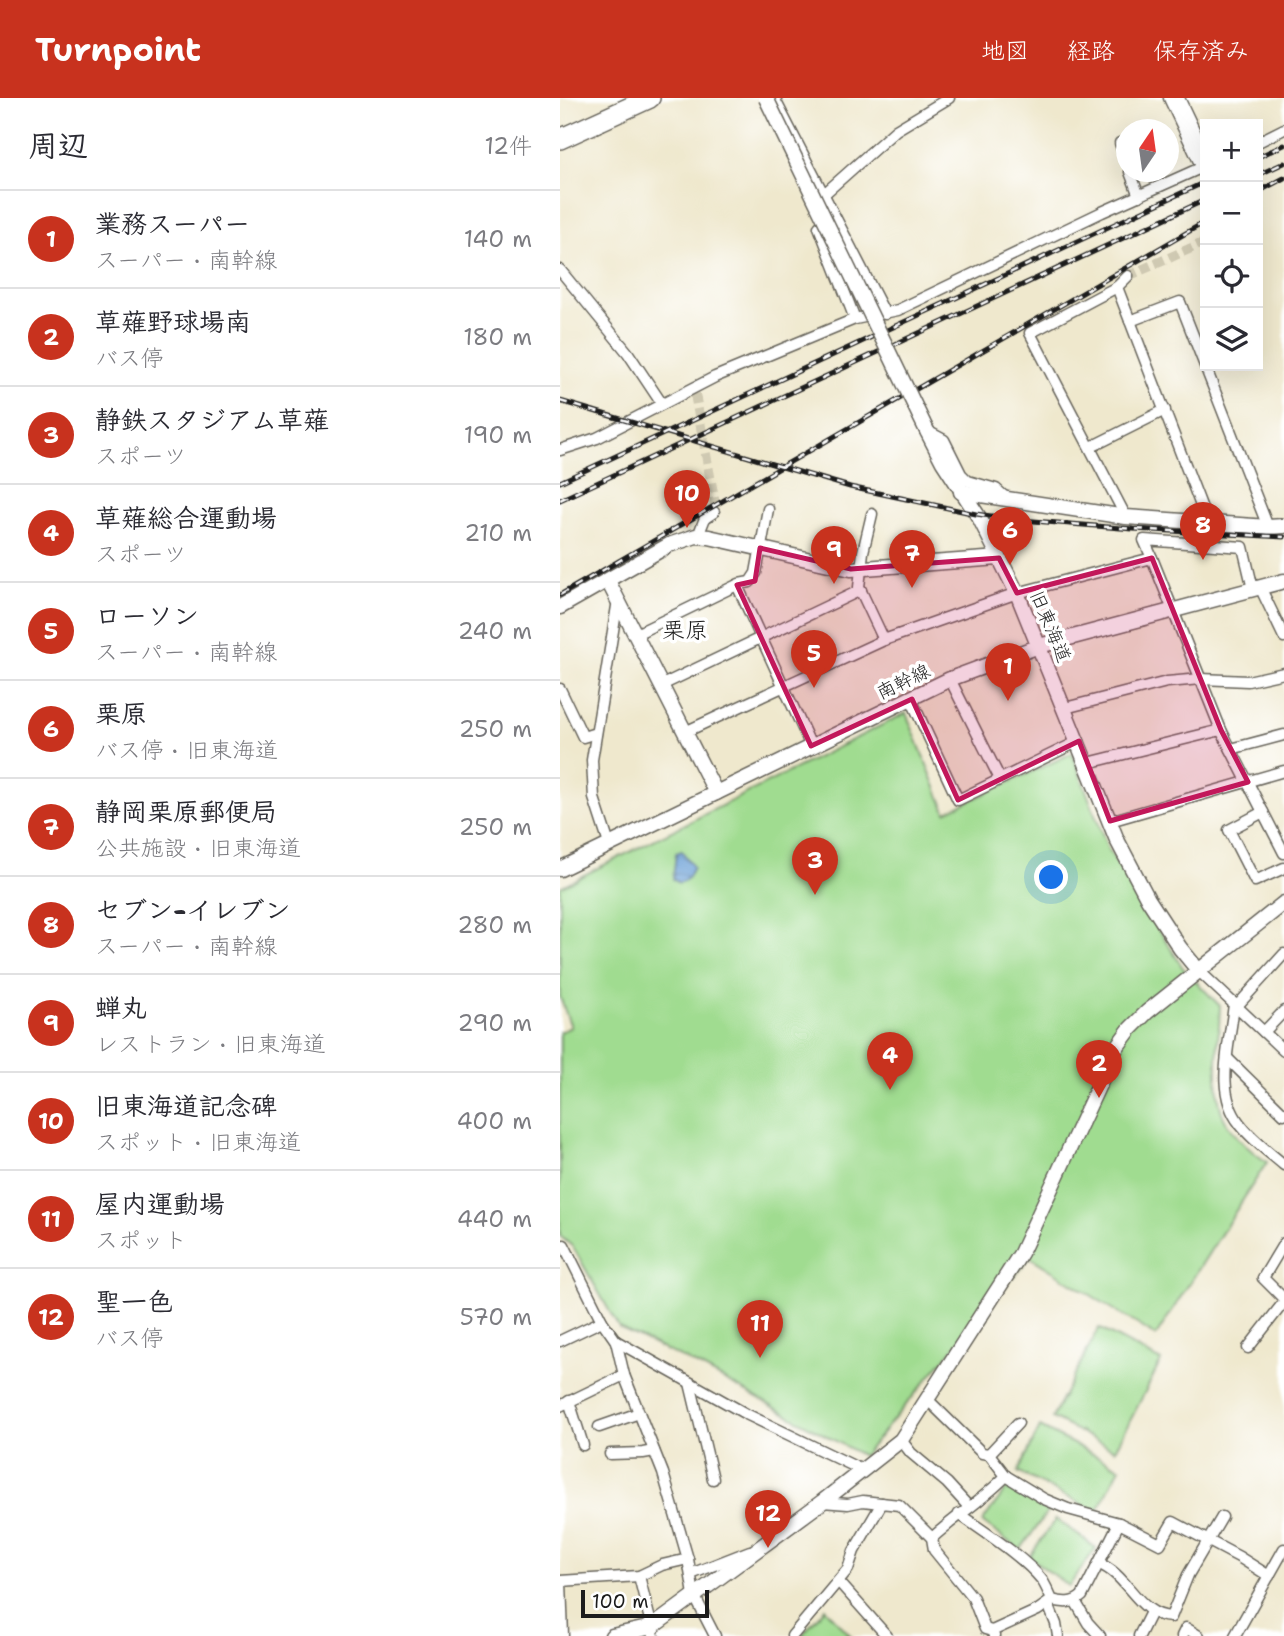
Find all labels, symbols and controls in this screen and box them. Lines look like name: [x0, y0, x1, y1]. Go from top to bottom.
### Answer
text: Turnpoint: [35, 27, 201, 72]
text: 地図: [981, 35, 1029, 67]
text: 経路: [1067, 35, 1115, 67]
text: 保存済み: [1153, 35, 1249, 67]
north arrow: [1116, 119, 1179, 182]
map controls: [1200, 119, 1263, 371]
button: +: [1200, 119, 1263, 182]
text: 周辺: [28, 125, 88, 166]
text: 12件: [484, 131, 532, 161]
button: −: [1200, 182, 1263, 245]
text: 業務スーパー: [95, 206, 250, 241]
text: 1: [46, 224, 56, 254]
text: 140 m: [464, 224, 532, 254]
text: スーパー · 南幹線: [95, 245, 277, 275]
button: locate: [1200, 245, 1263, 308]
text: 草薙野球場南: [95, 304, 251, 339]
button: layers: [1200, 308, 1263, 371]
text: 2: [43, 322, 59, 352]
text: 180 m: [463, 322, 532, 352]
text: バス停: [95, 343, 164, 373]
text: 静鉄スタジアム草薙: [95, 402, 329, 437]
text: 3: [43, 420, 59, 450]
text: 190 m: [464, 420, 532, 450]
text: スポーツ: [95, 441, 187, 471]
pin: 10: [664, 470, 710, 528]
text: 草薙総合運動場: [95, 500, 277, 535]
pin: 8: [1180, 502, 1226, 560]
pin: 6: [987, 507, 1033, 565]
text: 4: [43, 518, 59, 548]
text: 210 m: [464, 518, 532, 548]
pin: 9: [811, 526, 857, 584]
pin: 7: [889, 530, 935, 588]
text: スポーツ: [95, 539, 187, 569]
street label: 旧東海道: [1024, 586, 1077, 666]
text: ローソン: [95, 598, 199, 633]
district label: 栗原: [662, 615, 708, 645]
text: 5: [44, 616, 58, 646]
text: 240 m: [458, 616, 532, 646]
pin: 5: [791, 630, 837, 688]
text: スーパー · 南幹線: [95, 637, 277, 667]
pin: 1: [985, 643, 1031, 701]
street label: 南幹線: [872, 658, 934, 705]
text: 栗原: [95, 696, 147, 731]
text: 6: [43, 714, 59, 744]
text: 250 m: [459, 714, 532, 744]
text: バス停 · 旧東海道: [95, 735, 278, 765]
text: 静岡栗原郵便局: [95, 794, 277, 829]
text: 7: [43, 812, 59, 842]
text: 250 m: [459, 812, 532, 842]
text: 公共施設 · 旧東海道: [95, 833, 301, 863]
pin: 3: [792, 837, 838, 895]
your location: [1034, 860, 1068, 894]
text: セブン-イレブン: [95, 892, 291, 927]
text: 8: [43, 910, 59, 940]
text: 280 m: [457, 910, 532, 940]
text: スーパー · 南幹線: [95, 931, 277, 961]
text: 蝉丸: [95, 990, 147, 1025]
text: 9: [43, 1008, 59, 1038]
text: 290 m: [458, 1008, 532, 1038]
text: レストラン · 旧東海道: [95, 1029, 326, 1059]
pin: 4: [867, 1032, 913, 1090]
pin: 2: [1076, 1040, 1122, 1098]
text: 旧東海道記念碑: [95, 1088, 277, 1123]
text: 10: [38, 1106, 64, 1136]
text: 400 m: [456, 1106, 532, 1136]
text: スポット · 旧東海道: [95, 1127, 301, 1157]
text: 屋内運動場: [95, 1186, 225, 1221]
text: 11: [41, 1204, 61, 1234]
text: 440 m: [457, 1204, 532, 1234]
text: スポット: [95, 1225, 187, 1255]
text: 聖一色: [95, 1284, 173, 1319]
pin: 11: [737, 1300, 783, 1358]
text: 12: [38, 1302, 64, 1332]
text: 570 m: [460, 1302, 532, 1332]
text: バス停: [95, 1323, 164, 1353]
pin: 12: [745, 1490, 791, 1548]
scale bar: [581, 1587, 709, 1619]
text: 100 m: [592, 1589, 649, 1614]

